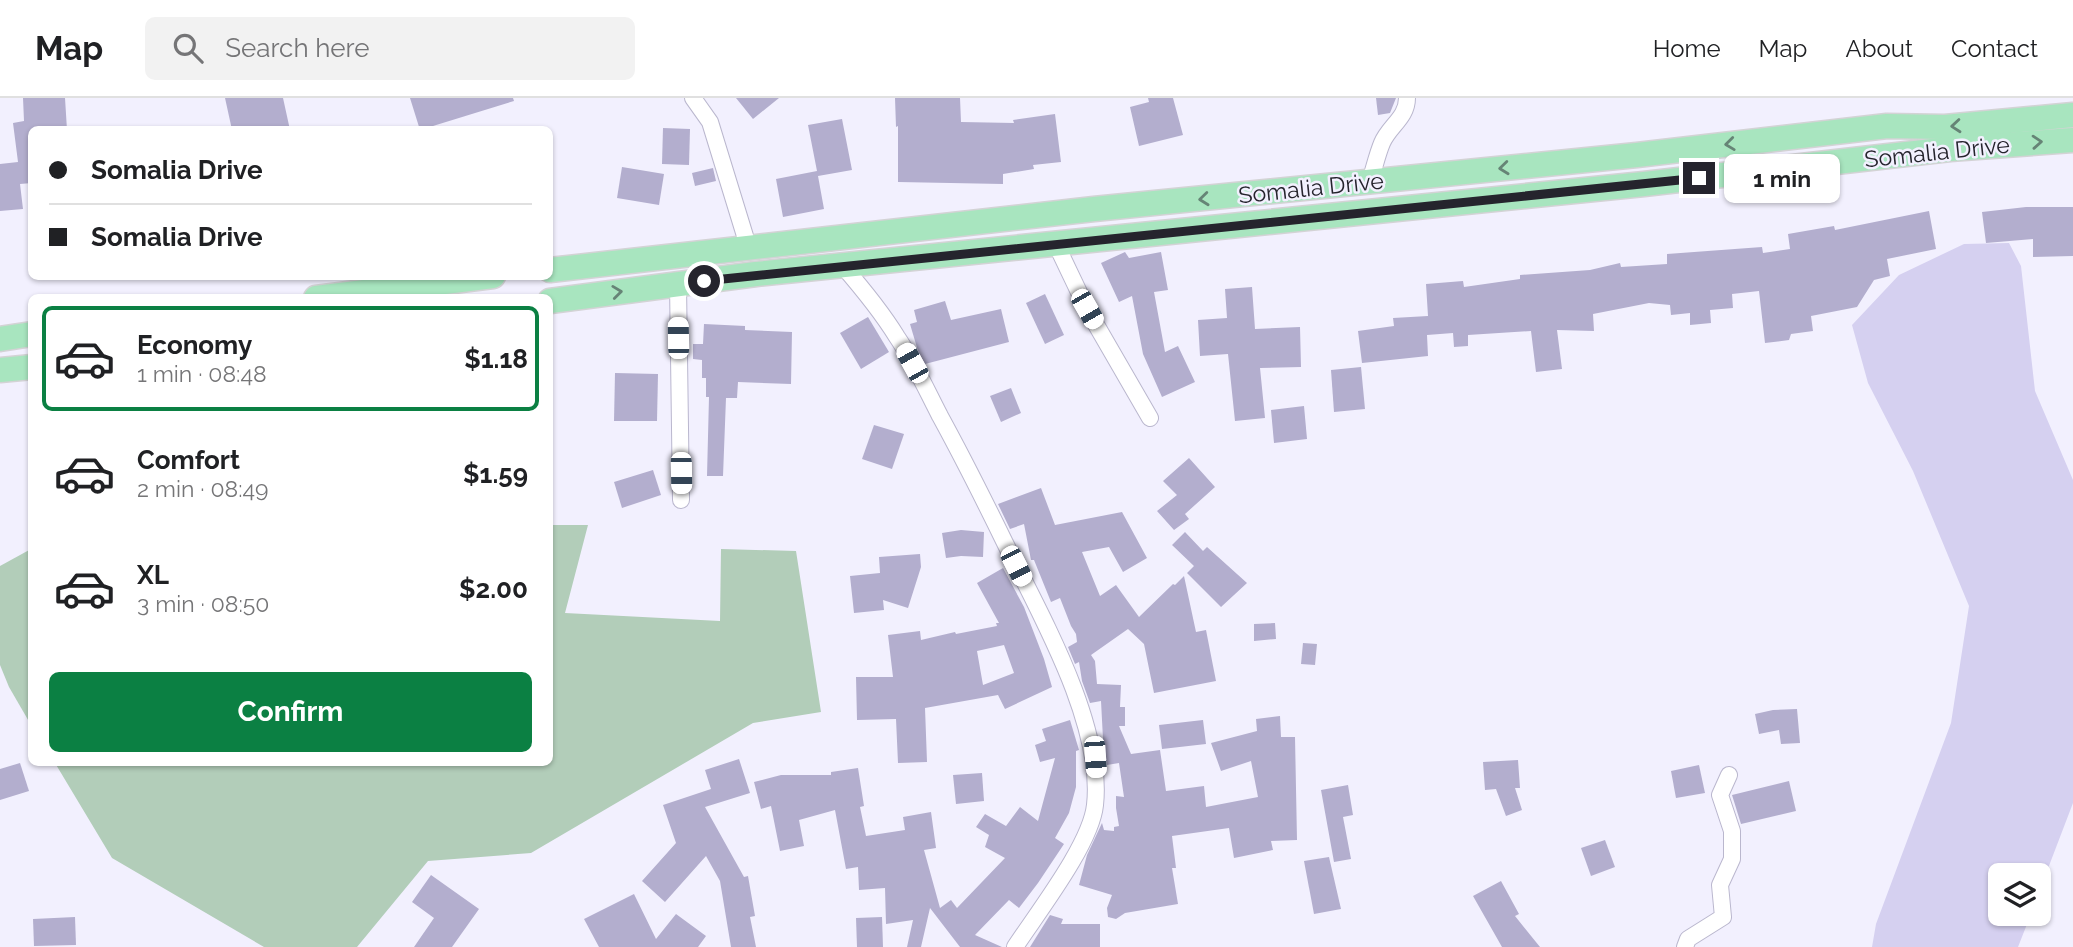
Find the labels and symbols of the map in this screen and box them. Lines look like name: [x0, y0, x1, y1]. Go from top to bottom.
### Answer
one-way arrow: [1950, 118, 1961, 133]
street label: Somalia Drive: [1863, 130, 2011, 173]
one-way arrow: [2032, 135, 2043, 150]
one-way arrow: [1724, 137, 1736, 152]
callout: 1 min: [1724, 154, 1839, 202]
one-way arrow: [1498, 161, 1509, 176]
route end: [1683, 162, 1715, 194]
street label: Somalia Drive: [1237, 166, 1385, 209]
one-way arrow: [1198, 191, 1209, 206]
route start: [688, 265, 720, 297]
one-way arrow: [611, 285, 623, 300]
car: [1068, 286, 1107, 332]
car: [668, 317, 689, 359]
car: [893, 340, 932, 386]
car: [671, 452, 692, 494]
car: [998, 543, 1035, 589]
car: [1084, 735, 1107, 779]

